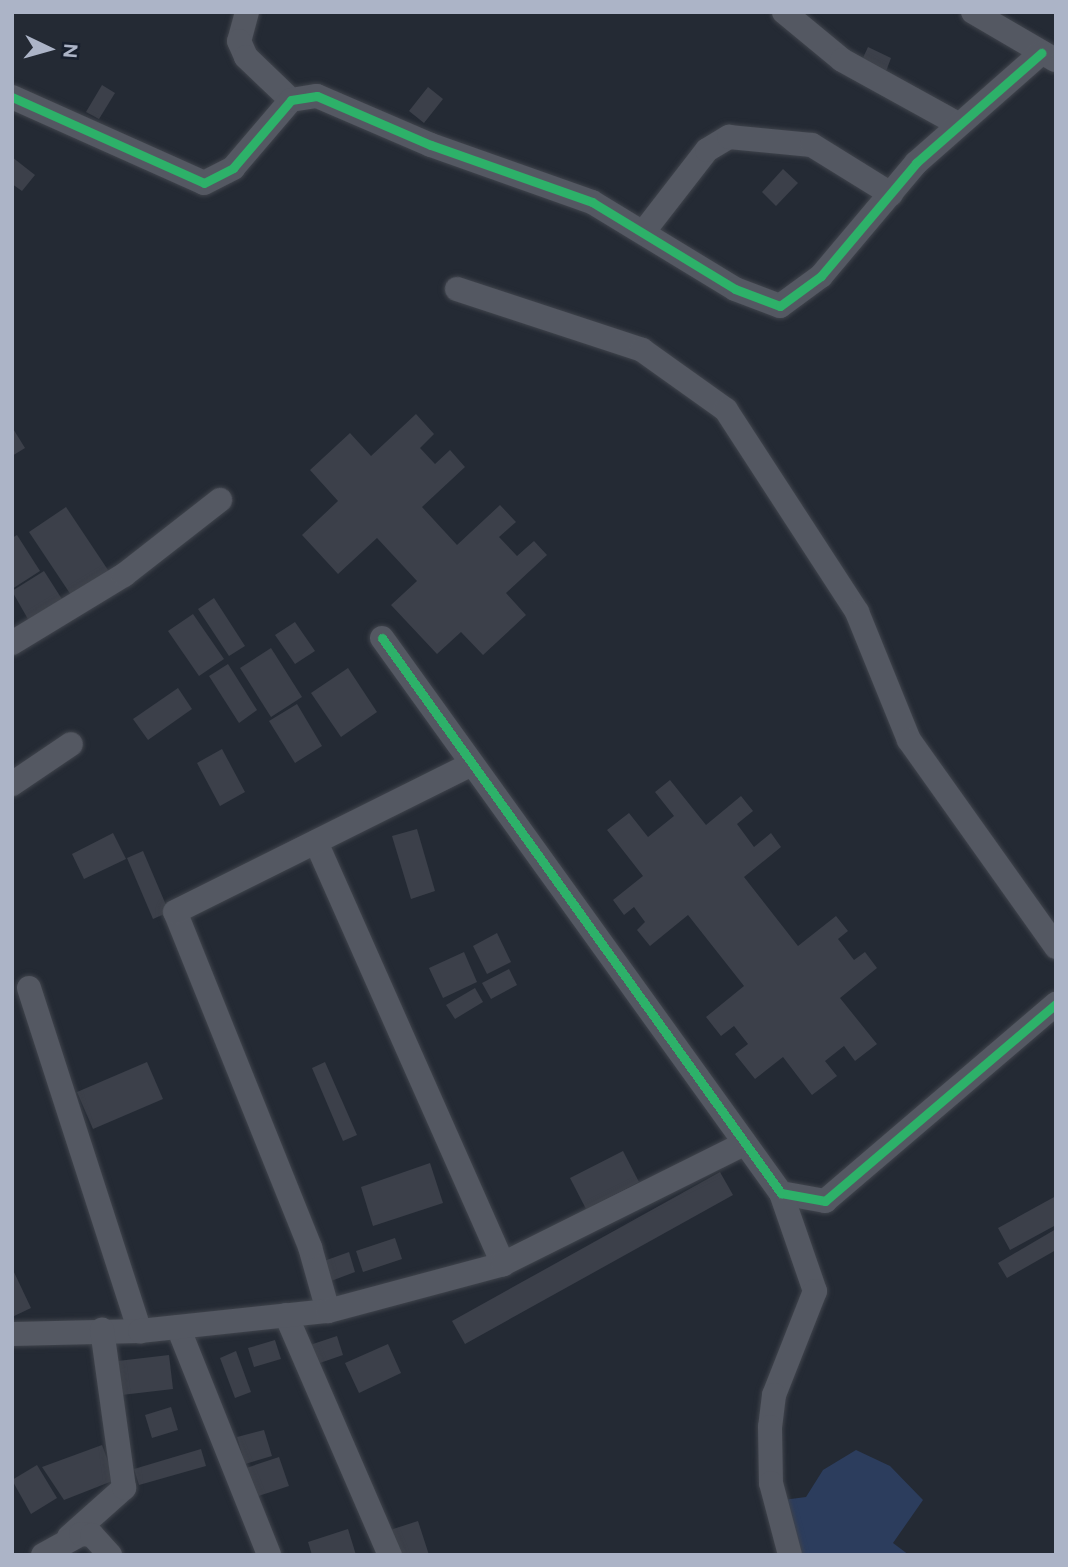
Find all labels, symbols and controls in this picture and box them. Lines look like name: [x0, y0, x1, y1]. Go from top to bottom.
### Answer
north arrow: [14, 14, 84, 84]
text: N: [58, 43, 83, 59]

